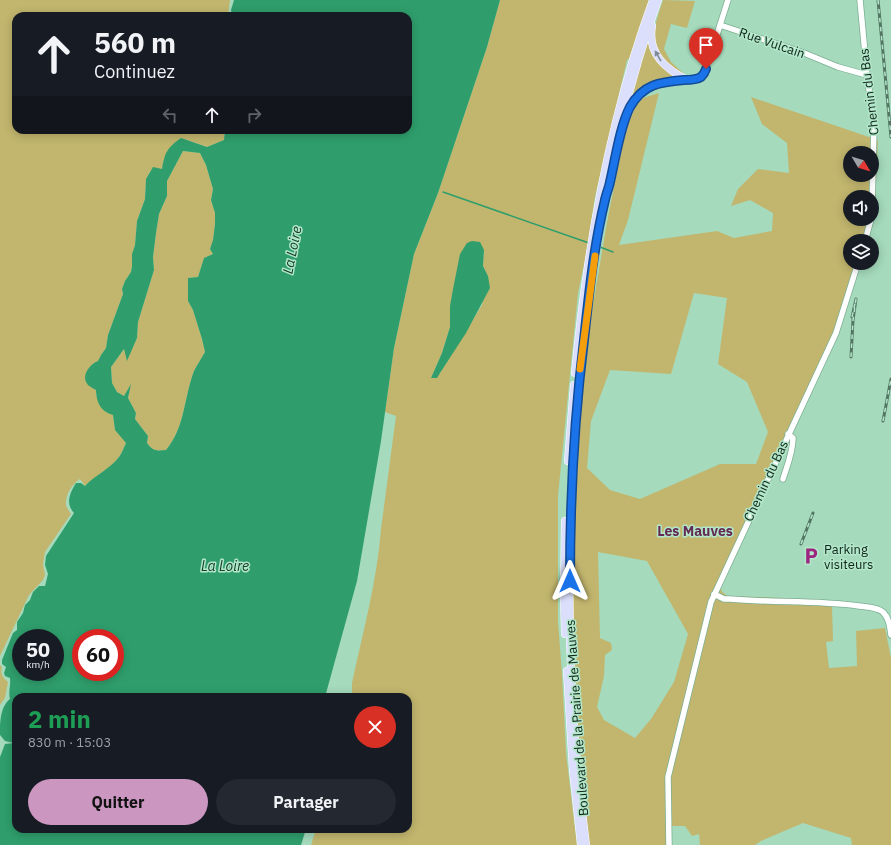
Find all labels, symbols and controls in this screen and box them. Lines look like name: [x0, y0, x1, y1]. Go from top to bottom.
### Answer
text: 560 m: [94, 24, 176, 61]
street label: Rue Vulcain: [737, 24, 807, 62]
icon: ahead: [28, 28, 80, 80]
pin: [689, 28, 723, 69]
icon: arrive: [695, 34, 717, 56]
street label: Chemin du Bas: [855, 48, 883, 136]
one-way arrow: [654, 50, 661, 62]
text: Continuez: [94, 60, 175, 83]
icon: left: [159, 104, 181, 126]
icon: ahead: [201, 104, 223, 126]
icon: right: [243, 104, 265, 126]
north arrow: [843, 146, 879, 182]
map controls: [843, 146, 879, 270]
button: sound: [843, 190, 879, 226]
water label: La Loire: [279, 225, 305, 275]
button: layers: [843, 234, 879, 270]
street label: Chemin du Bas: [740, 438, 792, 524]
district label: Les Mauves: [657, 522, 733, 540]
place label: Parking visiteurs: [824, 541, 873, 573]
parking icon: Parking visiteurs: [801, 546, 821, 566]
water label: La Loire: [201, 557, 249, 575]
position arrow: [549, 560, 591, 602]
street label: Boulevard de la Prairie de Mauves: [562, 619, 592, 817]
speed limit sign: 60: [72, 629, 124, 681]
text: 50: [26, 636, 50, 663]
text: km/h: [26, 658, 50, 671]
text: 2 min: [28, 703, 91, 735]
button: close: [354, 706, 396, 748]
text: 830 m · 15:03: [28, 734, 111, 751]
button: Quitter: [28, 779, 208, 825]
button: Partager: [216, 779, 396, 825]

